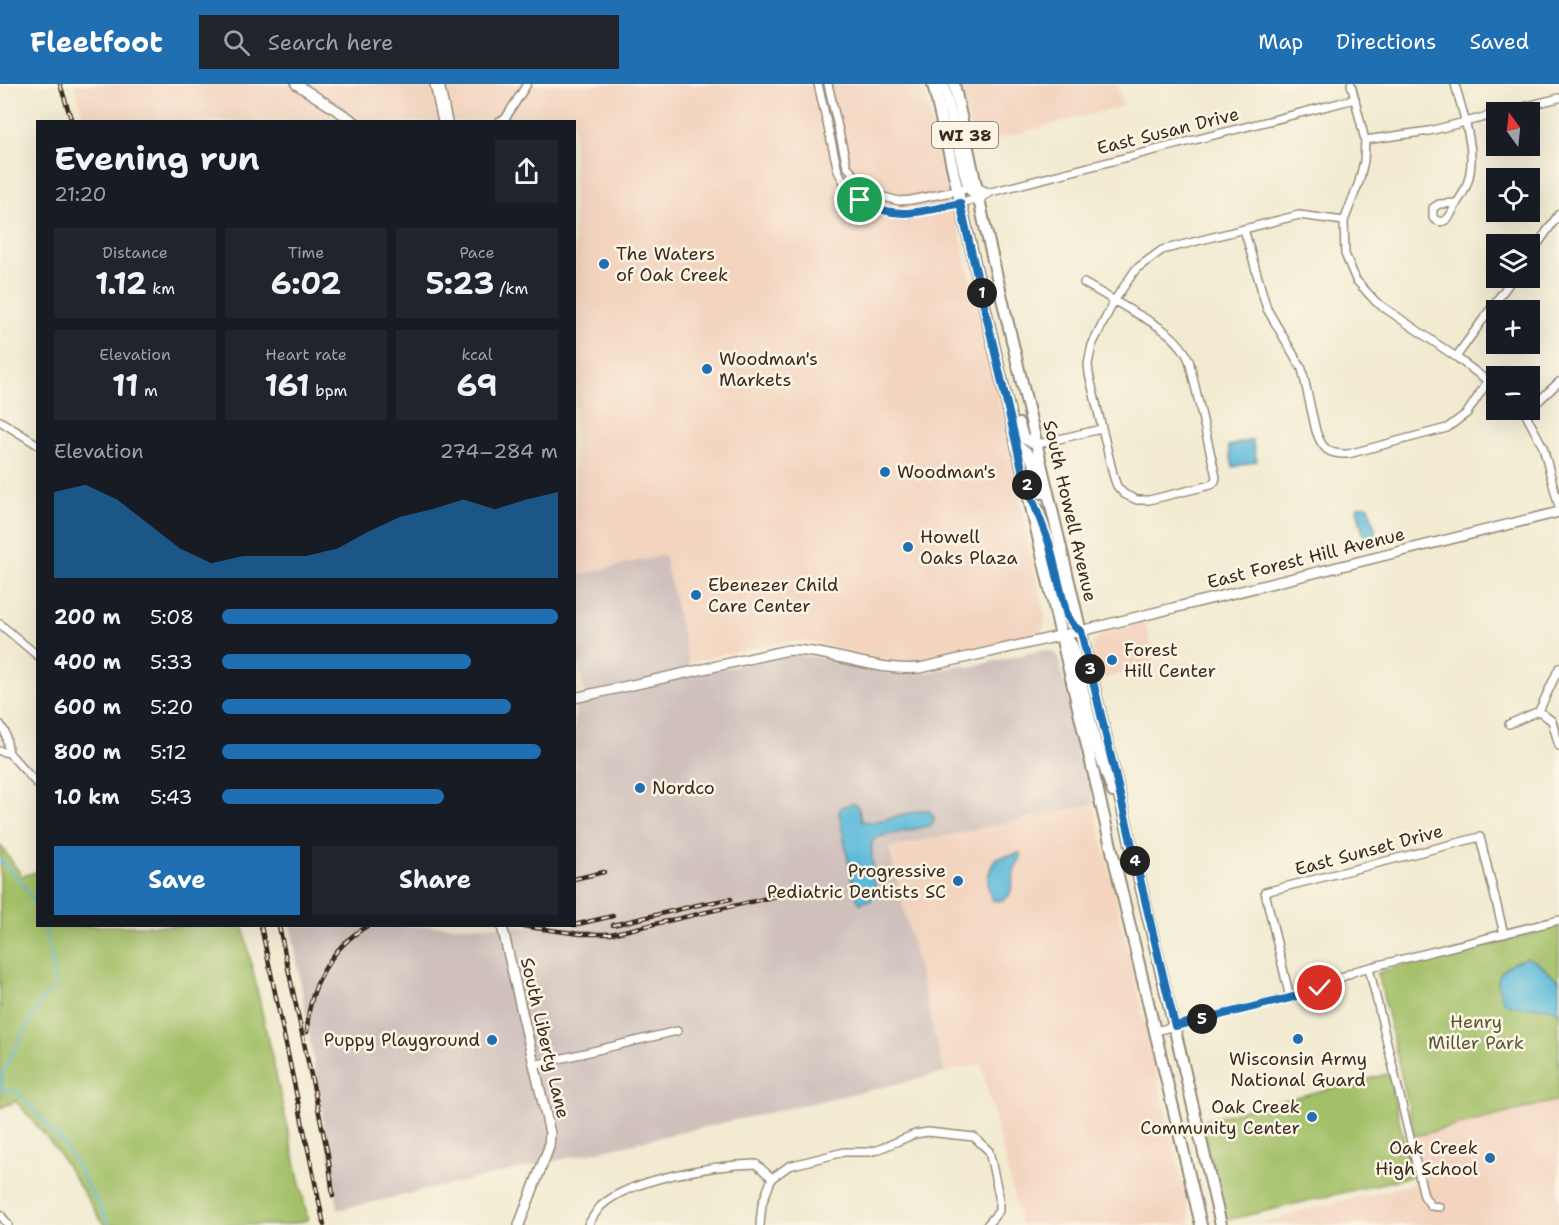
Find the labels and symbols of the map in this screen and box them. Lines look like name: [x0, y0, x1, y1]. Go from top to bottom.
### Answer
street label: East Susan Drive: [1094, 102, 1242, 160]
north arrow: [1486, 102, 1540, 156]
road number: WI 38: [932, 122, 998, 148]
pin: [834, 174, 885, 225]
place label: The Waters of Oak Creek: [616, 242, 728, 287]
marker: The Waters of Oak Creek: [597, 257, 611, 271]
pin: 1: [967, 278, 997, 308]
place label: Woodman's Markets: [719, 347, 818, 392]
marker: Woodman's Markets: [700, 362, 714, 376]
street label: South Howell Avenue: [1037, 418, 1103, 604]
place label: Woodman's: [897, 460, 996, 484]
marker: Woodman's: [878, 465, 892, 479]
pin: 2: [1012, 470, 1042, 500]
street label: East Forest Hill Avenue: [1205, 522, 1407, 594]
place label: Howell Oaks Plaza: [920, 525, 1018, 570]
marker: Howell Oaks Plaza: [901, 540, 915, 554]
place label: Ebenezer Child Care Center: [708, 573, 839, 618]
marker: Ebenezer Child Care Center: [689, 588, 703, 602]
place label: Forest Hill Center: [1124, 638, 1216, 683]
marker: Forest Hill Center: [1105, 653, 1119, 667]
pin: 3: [1075, 654, 1105, 684]
place label: Nordco: [652, 776, 715, 800]
marker: Nordco: [633, 781, 647, 795]
street label: East Sunset Drive: [1292, 819, 1446, 881]
pin: 4: [1120, 846, 1150, 876]
place label: Progressive Pediatric Dentists SC: [767, 859, 946, 904]
marker: Progressive Pediatric Dentists SC: [951, 874, 965, 888]
street label: South Liberty Lane: [515, 955, 575, 1121]
pin: [1294, 962, 1345, 1013]
pin: 5: [1187, 1004, 1217, 1034]
park label: Henry Miller Park: [1428, 1010, 1524, 1055]
place label: Puppy Playground: [324, 1028, 480, 1052]
marker: Wisconsin Army National Guard: [1291, 1032, 1305, 1046]
marker: Puppy Playground: [485, 1033, 499, 1047]
place label: Wisconsin Army National Guard: [1229, 1047, 1367, 1092]
place label: Oak Creek Community Center: [1140, 1095, 1300, 1140]
marker: Oak Creek Community Center: [1305, 1110, 1319, 1124]
place label: Oak Creek High School: [1375, 1136, 1479, 1181]
marker: Oak Creek High School: [1483, 1151, 1497, 1165]

